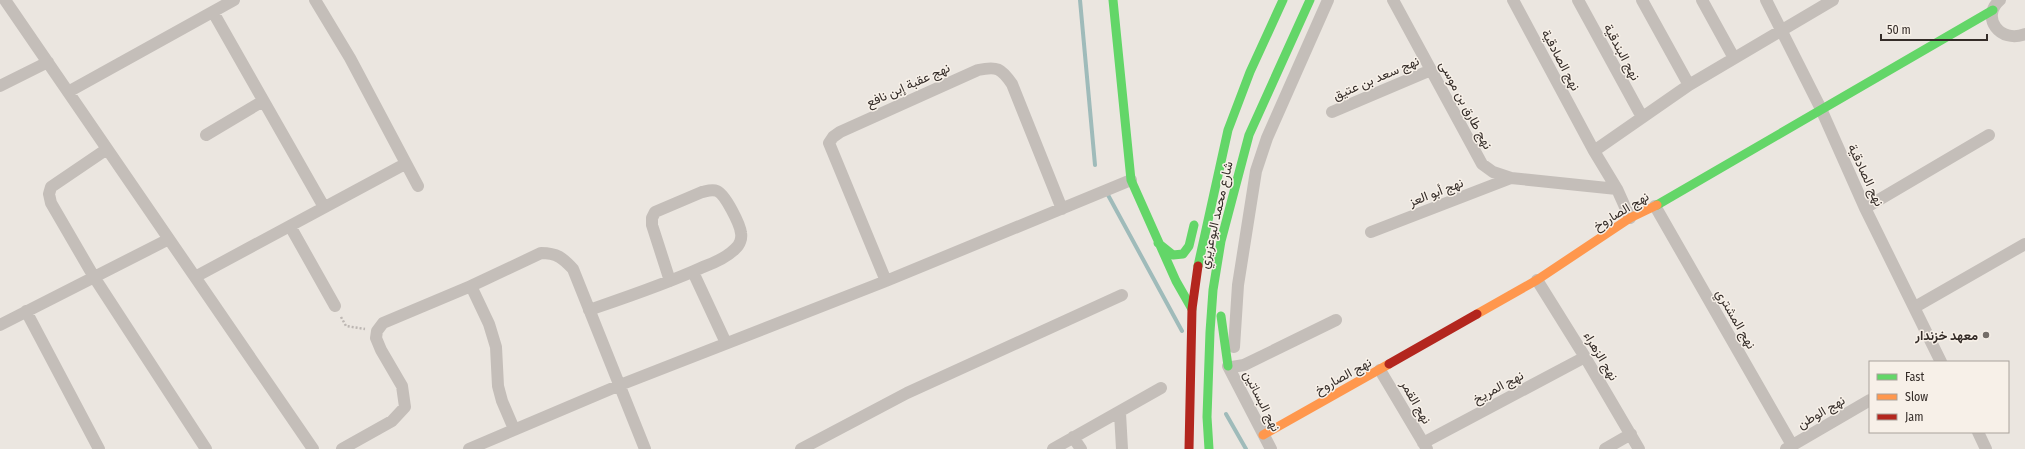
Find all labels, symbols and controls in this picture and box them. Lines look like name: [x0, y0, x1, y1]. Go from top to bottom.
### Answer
scale bar: [1881, 16, 1987, 42]
street label: نهج البندقية: [1599, 21, 1643, 84]
text: 50 m: [1887, 23, 1911, 37]
street label: نهج الصادقية: [1537, 27, 1584, 94]
street label: نهج سعد بن عتيق: [1331, 53, 1422, 105]
street label: نهج طارق بن موسى: [1435, 58, 1496, 153]
street label: نهج عقبة إبن نافع: [864, 60, 953, 112]
street label: نهج الصادقية: [1843, 141, 1887, 210]
street label: شارع محمد البوعزيزي: [1196, 160, 1239, 271]
street label: نهج أبو العز: [1406, 175, 1466, 211]
street label: نهج الصاروخ: [1590, 188, 1653, 235]
street label: نهج المشتري: [1710, 287, 1759, 353]
place label: معهد خزندار: [1914, 328, 1978, 344]
street label: نهج الزهراء: [1579, 329, 1622, 384]
marker: معهد خزندار: [1981, 330, 1991, 340]
street label: نهج الصاروخ: [1312, 354, 1375, 399]
legend: [1869, 361, 2009, 433]
street label: نهج المريخ: [1470, 367, 1527, 408]
street label: نهج البساتين: [1238, 368, 1284, 435]
text: Fast: [1905, 370, 1924, 384]
street label: نهج القمر: [1395, 377, 1435, 428]
text: Slow: [1905, 390, 1928, 404]
street label: نهج الوطن: [1794, 392, 1849, 433]
text: Jam: [1905, 410, 1923, 424]

